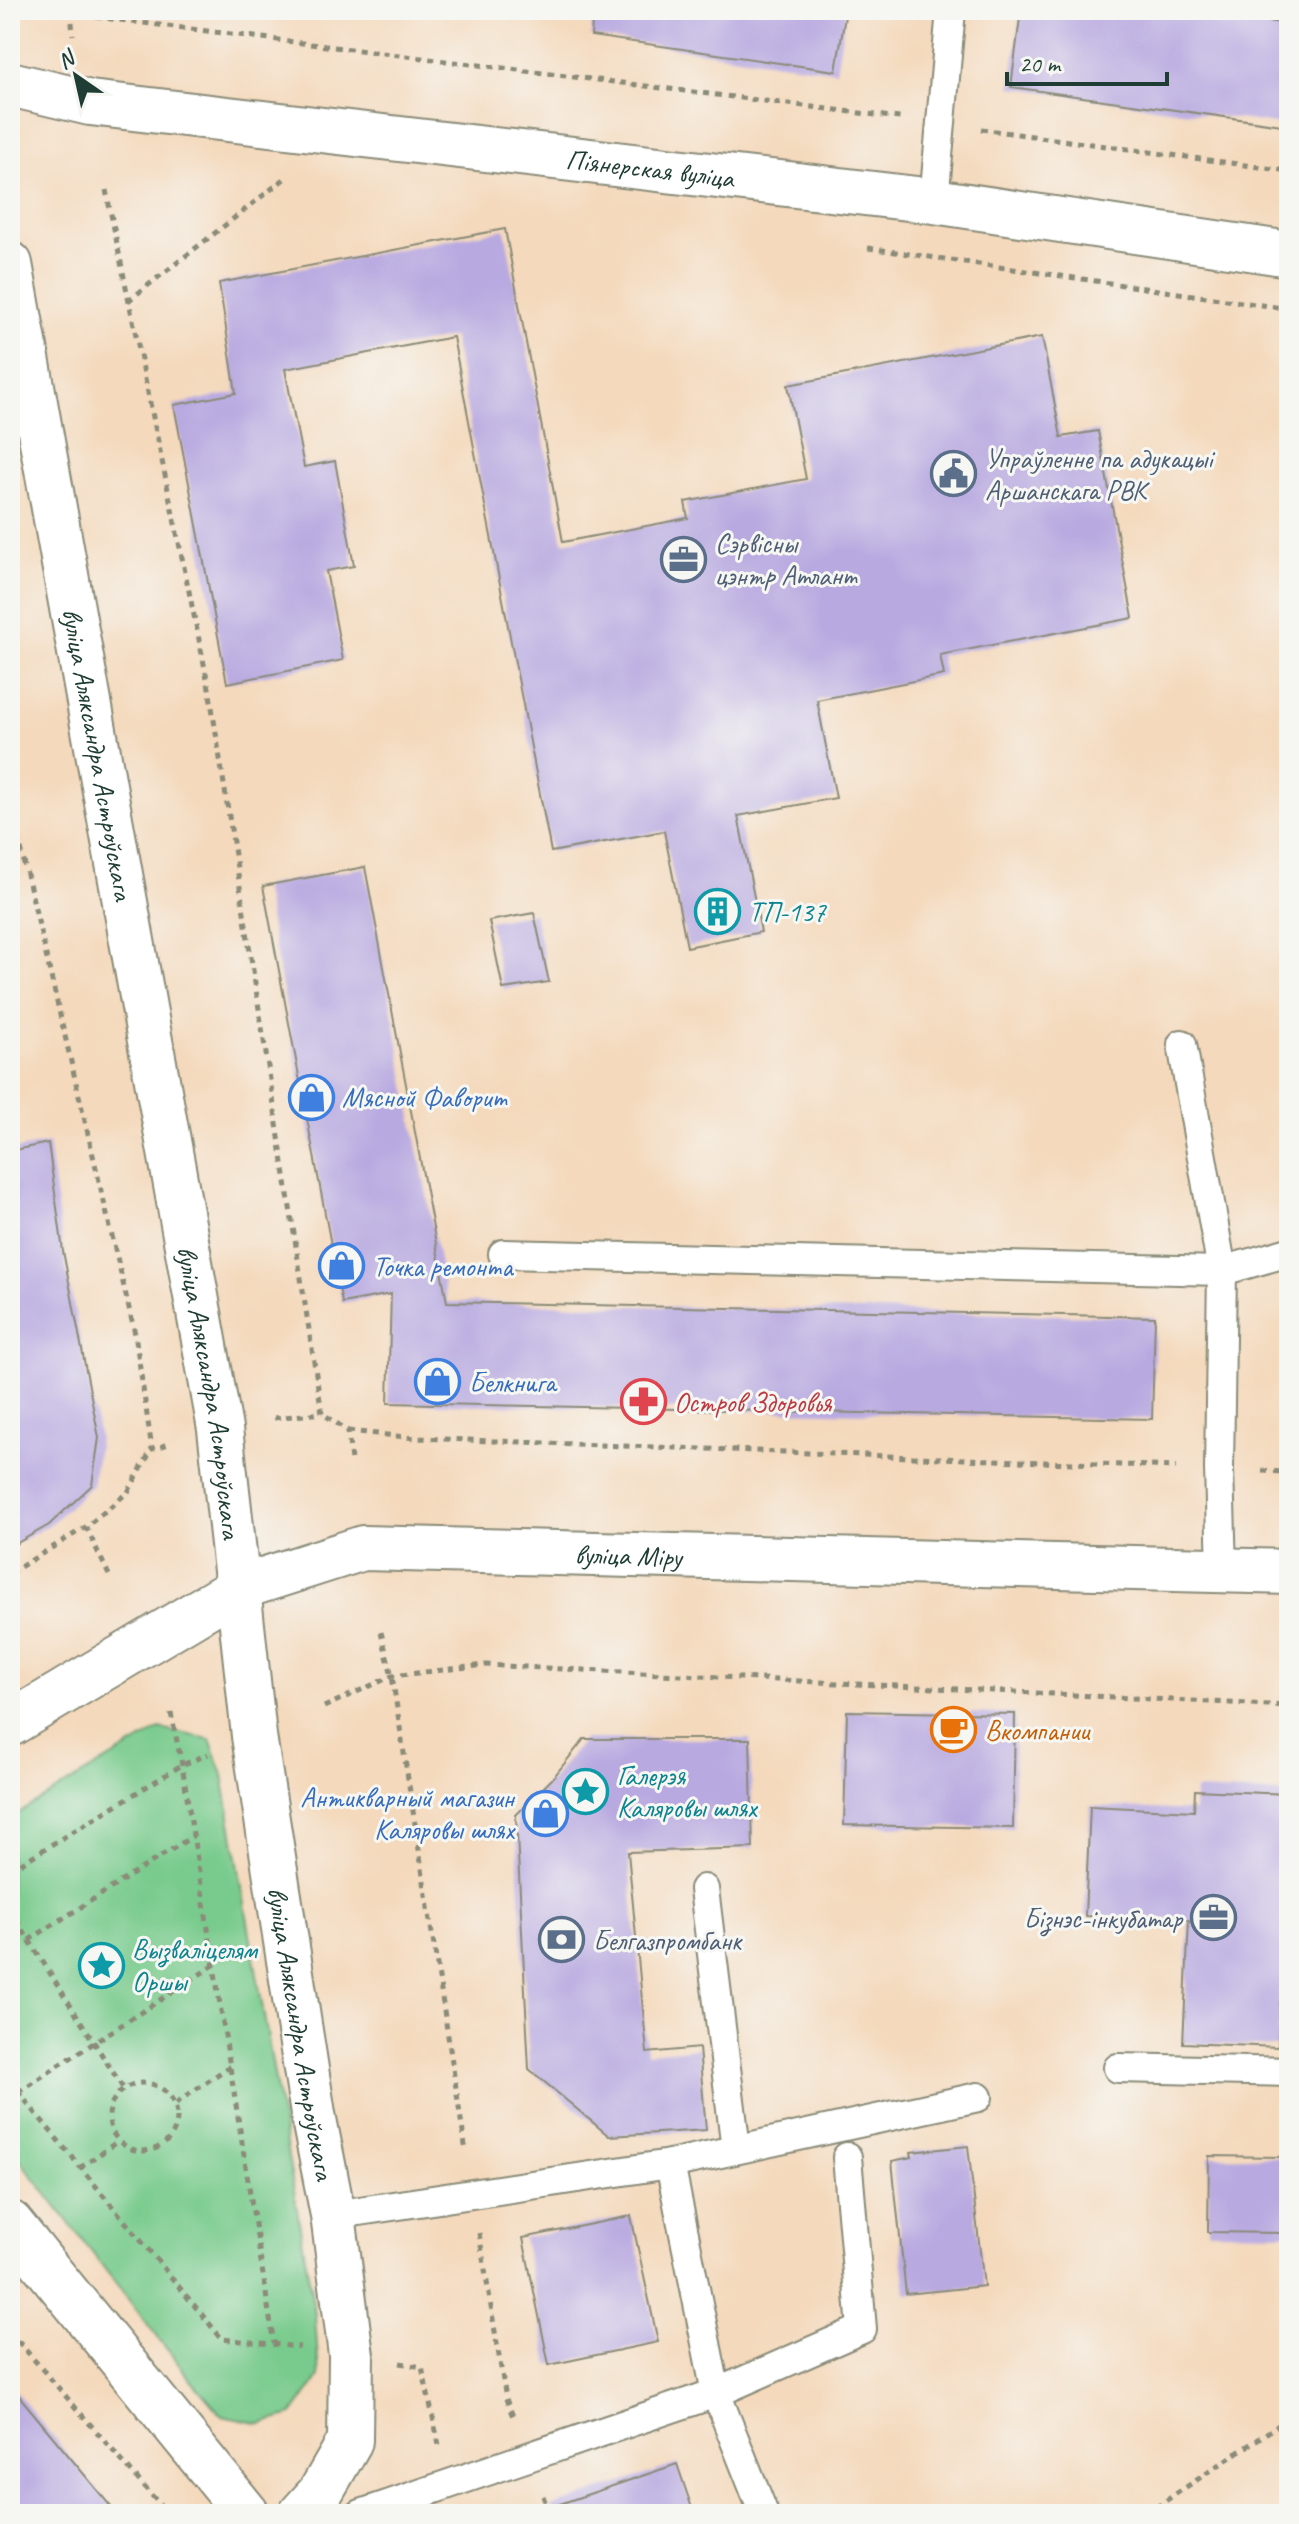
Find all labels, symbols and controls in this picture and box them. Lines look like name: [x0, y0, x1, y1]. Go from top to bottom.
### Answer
north arrow: [36, 36, 116, 116]
scale bar: [1007, 36, 1167, 86]
text: N: [52, 43, 82, 76]
text: 20 m: [1019, 49, 1062, 79]
street label: Піянерская вуліца: [564, 141, 738, 195]
place label: Упраўленне па адукацыі Аршанскага РВК: [985, 441, 1216, 508]
public building icon: Упраўленне па адукацыі Аршанскага РВК: [930, 450, 978, 498]
place label: Сэрвісны цэнтр Атлант: [715, 526, 858, 593]
office icon: Сэрвісны цэнтр Атлант: [660, 535, 708, 583]
street label: вуліца Аляксандра Астроўскага: [55, 605, 142, 905]
building icon: ТП-137: [694, 887, 742, 935]
place label: ТП-137: [749, 894, 827, 929]
shop icon: Мясной Фаворит: [287, 1073, 335, 1121]
place label: Мясной Фаворит: [342, 1080, 508, 1115]
shop icon: Точка ремонта: [318, 1242, 366, 1290]
street label: вуліца Аляксандра Астроўскага: [170, 1243, 250, 1542]
place label: Точка ремонта: [373, 1249, 514, 1284]
shop icon: Белкнига: [414, 1358, 462, 1406]
place label: Белкнига: [469, 1365, 558, 1400]
pharmacy icon: Остров Здоровья: [619, 1378, 667, 1426]
place label: Остров Здоровья: [674, 1385, 832, 1420]
street label: вуліца Міру: [574, 1536, 685, 1574]
cafe icon: Вкомпании: [930, 1706, 978, 1754]
place label: Вкомпании: [985, 1713, 1091, 1748]
place label: Галерэя Каляровы шлях: [617, 1758, 759, 1825]
place icon: Галерэя Каляровы шлях: [562, 1767, 610, 1815]
place label: Антикварный магазин Каляровы шлях: [300, 1780, 516, 1847]
shop icon: Антикварный магазин Каляровы шлях: [521, 1789, 569, 1837]
street label: вуліца Аляксандра Астроўскага: [260, 1885, 343, 2184]
office icon: Бізнэс-інкубатар: [1189, 1894, 1237, 1942]
place label: Бізнэс-інкубатар: [1024, 1901, 1183, 1937]
bank icon: Белгазпромбанк: [538, 1916, 586, 1964]
place label: Белгазпромбанк: [593, 1923, 743, 1958]
place label: Вызваліцелям Оршы: [132, 1932, 259, 1999]
place icon: Вызваліцелям Оршы: [77, 1941, 125, 1989]

